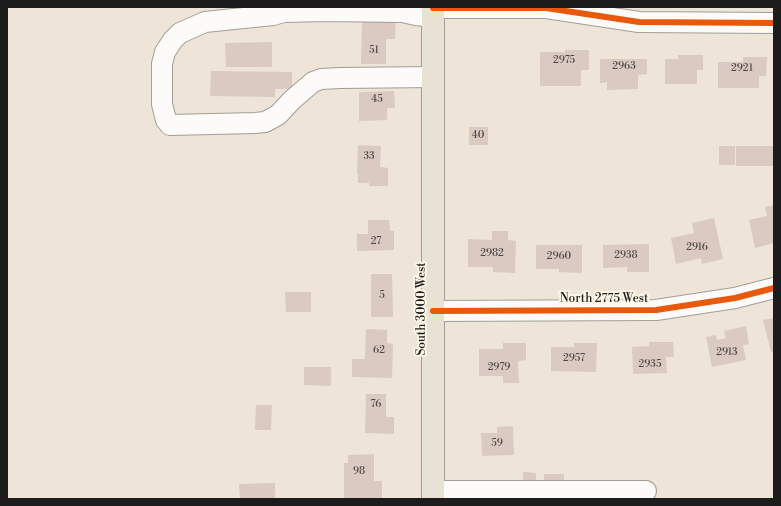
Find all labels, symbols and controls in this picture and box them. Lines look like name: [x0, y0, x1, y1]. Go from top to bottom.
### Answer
house number: 51: [369, 45, 379, 57]
house number: 2975: [553, 55, 575, 67]
house number: 2963: [612, 61, 636, 73]
house number: 2921: [731, 63, 753, 75]
house number: 45: [371, 94, 383, 106]
house number: 40: [472, 130, 484, 142]
house number: 33: [363, 151, 375, 163]
house number: 27: [371, 236, 381, 248]
house number: 2916: [686, 242, 708, 254]
house number: 2982: [480, 248, 504, 260]
house number: 2938: [614, 250, 638, 262]
house number: 2960: [547, 251, 571, 263]
street label: South 3000 West: [415, 262, 429, 356]
house number: 5: [379, 290, 385, 302]
street label: North 2775 West: [560, 292, 648, 306]
house number: 62: [373, 345, 385, 357]
house number: 2913: [716, 347, 738, 359]
house number: 2957: [563, 353, 585, 365]
house number: 2935: [639, 359, 661, 371]
house number: 2979: [488, 362, 510, 374]
house number: 76: [371, 399, 381, 411]
house number: 59: [491, 438, 503, 450]
house number: 98: [353, 466, 365, 478]

